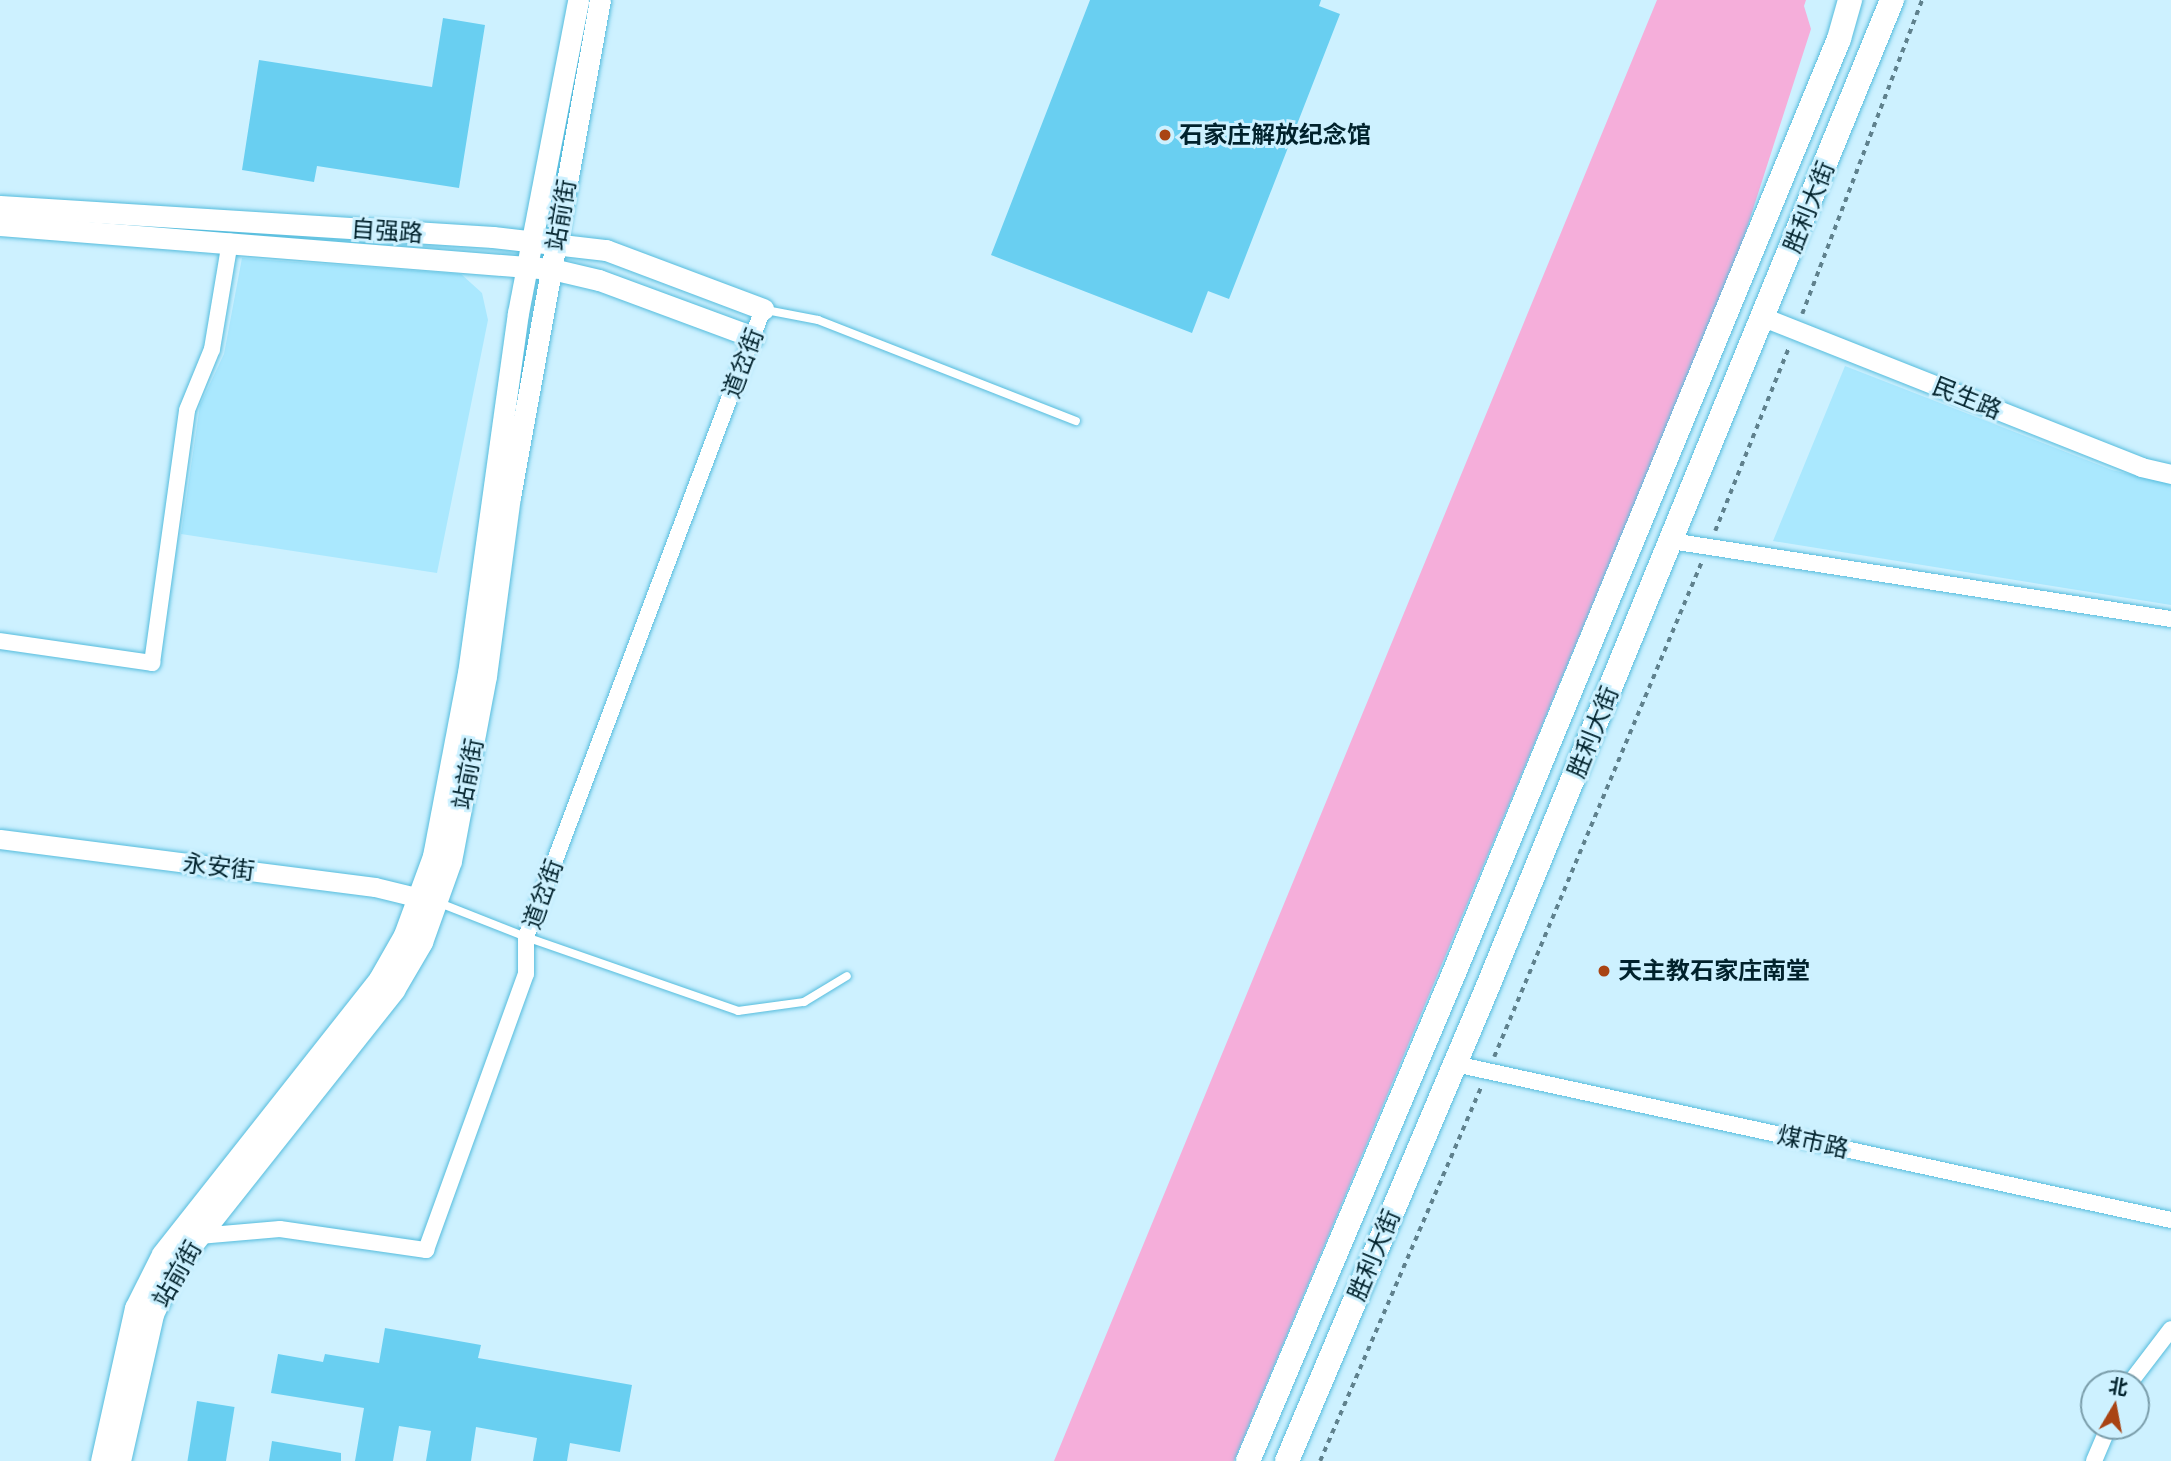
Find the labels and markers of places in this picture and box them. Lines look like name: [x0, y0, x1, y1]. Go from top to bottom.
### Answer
place label: 石家庄解放纪念馆: [1179, 121, 1371, 149]
marker: 石家庄解放纪念馆: [1157, 127, 1173, 143]
place label: 天主教石家庄南堂: [1618, 957, 1810, 985]
marker: 天主教石家庄南堂: [1596, 963, 1612, 979]

